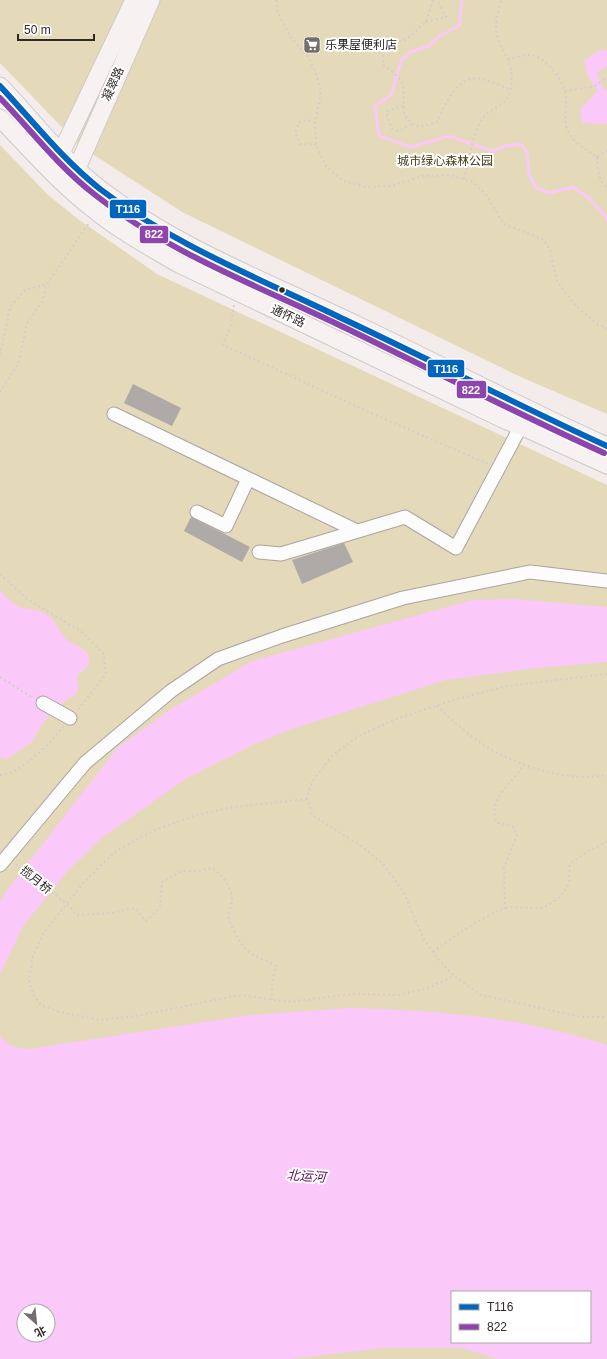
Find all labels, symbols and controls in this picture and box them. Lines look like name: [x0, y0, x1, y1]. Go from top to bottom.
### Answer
scale bar: [18, 16, 94, 42]
text: 50 m: [24, 23, 51, 37]
supermarket icon: 乐果屋便利店: [302, 35, 322, 55]
place label: 乐果屋便利店: [325, 38, 397, 52]
street label: 凝翠路: [99, 65, 127, 103]
park label: 城市绿心森林公园: [397, 154, 493, 168]
line badge: T116: [109, 199, 147, 219]
text: T116: [116, 203, 140, 215]
line badge: 822: [139, 225, 169, 244]
text: 822: [145, 228, 163, 240]
unlabelled marker: [277, 285, 287, 295]
street label: 通怀路: [269, 302, 307, 330]
line badge: T116: [427, 359, 465, 378]
text: T116: [434, 363, 458, 375]
line badge: 822: [456, 380, 487, 399]
text: 822: [462, 384, 480, 396]
street label: 揽月桥: [18, 863, 54, 897]
water label: 北运河: [286, 1167, 329, 1185]
legend: [451, 1291, 591, 1343]
text: T116: [487, 1300, 514, 1314]
north arrow: [16, 1303, 56, 1343]
text: 822: [487, 1320, 507, 1334]
text: 北: [33, 1324, 48, 1340]

